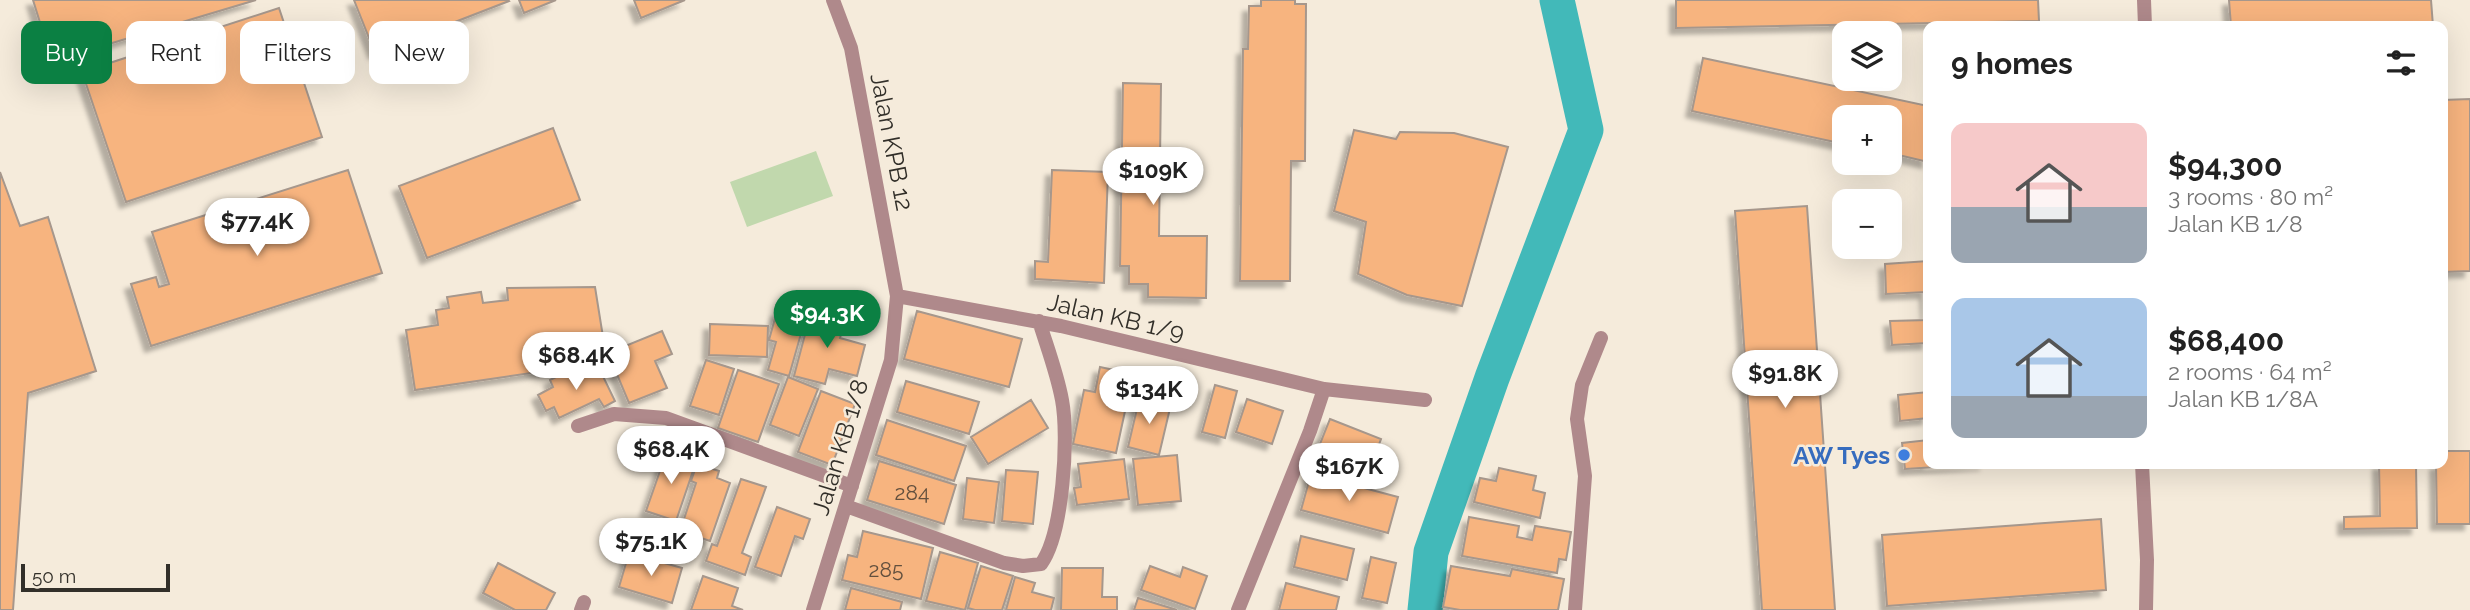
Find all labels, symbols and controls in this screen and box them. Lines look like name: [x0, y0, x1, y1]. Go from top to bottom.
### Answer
chip: Buy: [21, 21, 112, 84]
chip: Rent: [126, 21, 226, 84]
chip: Filters: [240, 21, 355, 84]
chip: New: [369, 21, 469, 84]
map controls: [1832, 21, 1902, 259]
button: layers: [1832, 21, 1902, 91]
icon: filters: [2382, 44, 2420, 82]
text: 9 homes: [1951, 46, 2073, 81]
street label: Jalan KPB 12: [864, 71, 920, 213]
button: +: [1832, 105, 1902, 175]
pin: $109K: [1104, 148, 1202, 207]
text: $94,300: [2168, 148, 2282, 183]
icon: home: [2007, 151, 2091, 235]
text: $109K: [1119, 156, 1188, 183]
text: 3 rooms · 80 m²: [2168, 183, 2333, 210]
button: −: [1832, 189, 1902, 259]
pin: $77.4K: [200, 198, 314, 258]
text: $77.4K: [221, 207, 293, 234]
text: Jalan KB 1/8: [2168, 210, 2303, 237]
street label: Jalan KB 1/9: [1045, 287, 1187, 347]
pin: $94.3K: [770, 290, 884, 350]
text: $94.3K: [790, 299, 864, 326]
text: $68,400: [2168, 323, 2284, 358]
icon: home: [2007, 326, 2091, 410]
pin: $68.4K: [519, 332, 633, 392]
text: $68.4K: [538, 341, 614, 368]
pin: $91.8K: [1728, 350, 1842, 410]
text: 2 rooms · 64 m²: [2168, 358, 2332, 385]
text: $91.8K: [1748, 359, 1822, 386]
pin: $134K: [1100, 366, 1198, 426]
text: $134K: [1115, 375, 1183, 402]
street label: Jalan KB 1/8: [806, 376, 874, 518]
text: Jalan KB 1/8A: [2168, 385, 2318, 412]
pin: $68.4K: [614, 426, 728, 486]
text: $68.4K: [633, 435, 709, 462]
place label: AW Tyes: [1793, 441, 1890, 470]
pin: $167K: [1300, 444, 1398, 503]
marker: AW Tyes: [1896, 447, 1912, 463]
text: $167K: [1315, 452, 1383, 479]
house number: 284: [895, 480, 929, 505]
pin: $75.1K: [594, 518, 708, 578]
text: $75.1K: [615, 527, 687, 554]
house number: 285: [869, 557, 903, 582]
scale bar: [21, 561, 170, 593]
text: 50 m: [32, 565, 76, 587]

